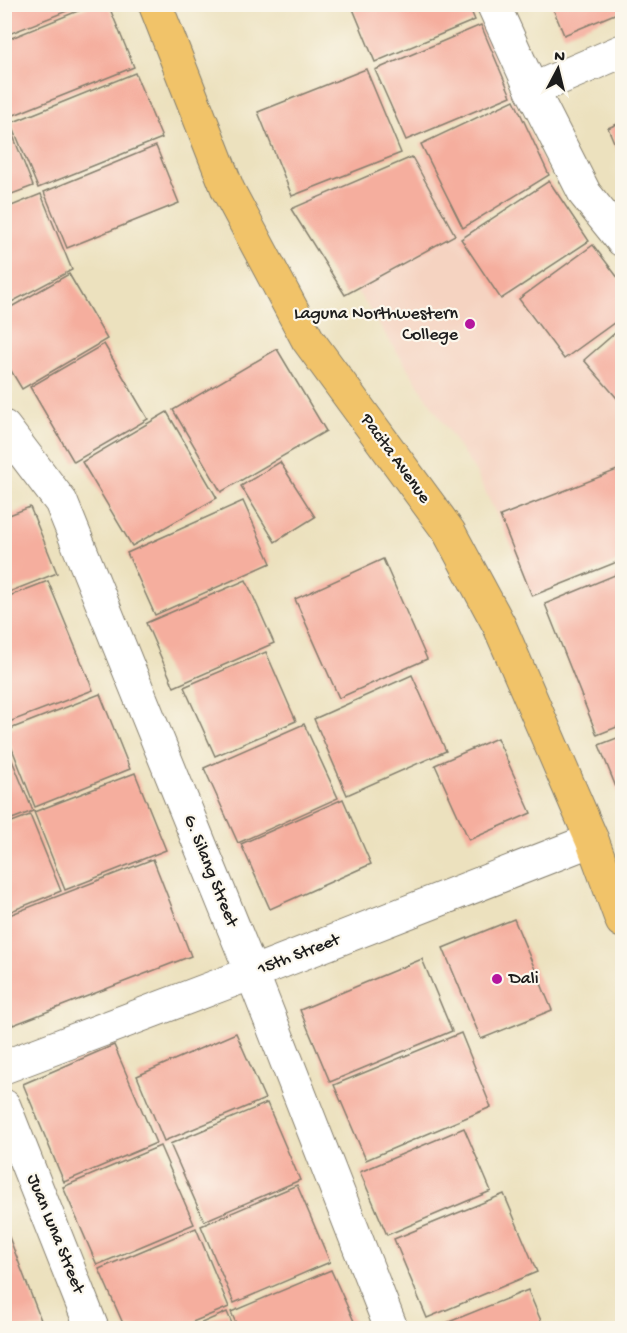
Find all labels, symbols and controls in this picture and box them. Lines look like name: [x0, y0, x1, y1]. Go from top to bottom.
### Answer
north arrow: [528, 39, 588, 99]
text: N: [553, 48, 566, 68]
place label: Laguna Northwestern College: [294, 304, 459, 346]
marker: Laguna Northwestern College: [463, 317, 477, 331]
street label: Pacita Avenue: [355, 409, 435, 508]
street label: G. Silang Street: [178, 812, 243, 931]
street label: 15th Street: [254, 929, 344, 981]
place label: Dali: [508, 969, 539, 990]
marker: Dali: [490, 972, 504, 986]
street label: Juan Luna Street: [22, 1171, 89, 1298]

